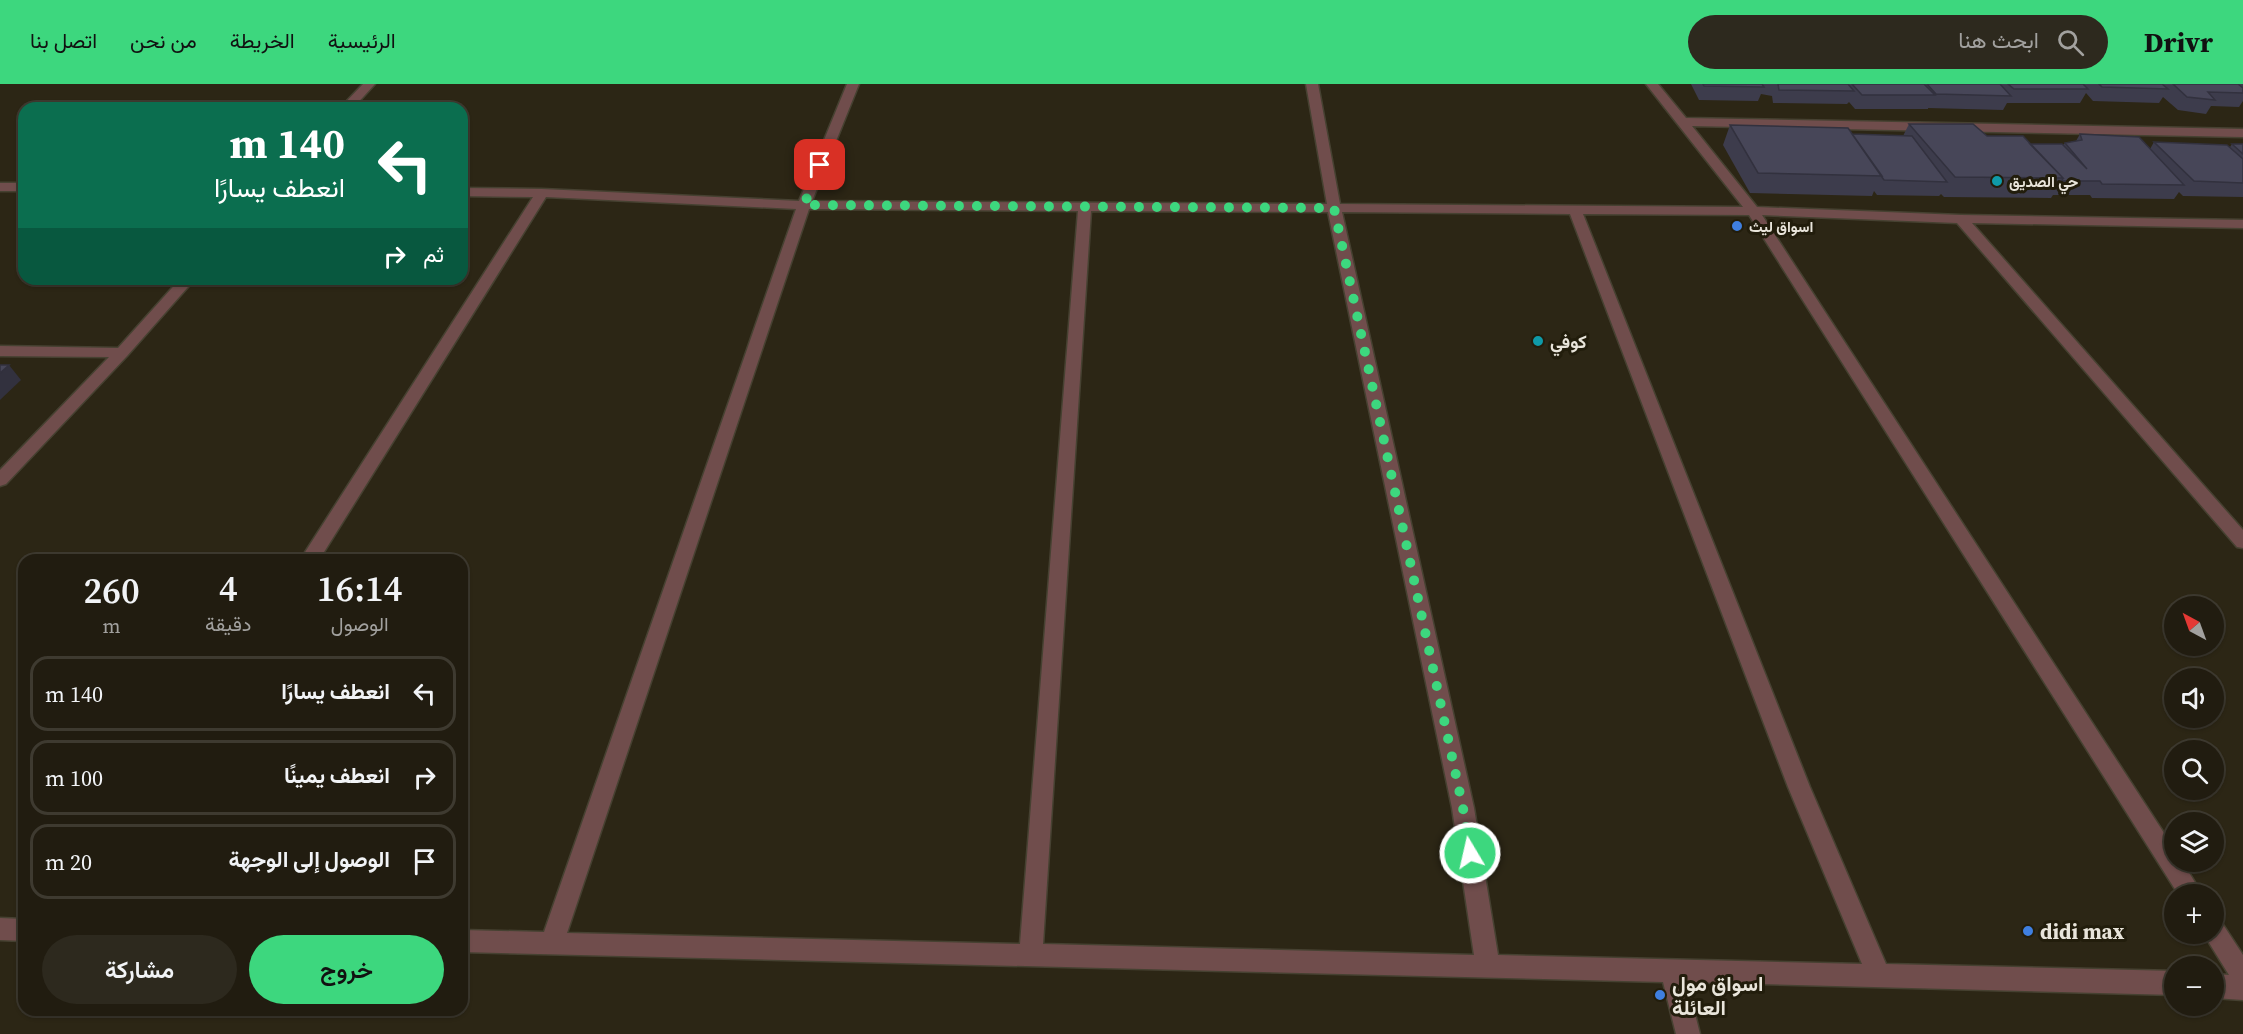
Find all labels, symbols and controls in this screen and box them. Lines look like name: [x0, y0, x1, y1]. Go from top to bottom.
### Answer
search box: [1688, 15, 2108, 69]
text: Drivr: [2144, 23, 2213, 61]
text: ابحث هنا: [1958, 25, 2039, 55]
text: اتصل بنا: [30, 26, 97, 55]
text: من نحن: [130, 26, 197, 55]
text: الخريطة: [230, 26, 295, 55]
text: الرئيسية: [328, 26, 396, 55]
icon: search: [2054, 26, 2087, 59]
text: 140 m: [230, 114, 345, 172]
icon: left: [366, 126, 444, 204]
pin: [794, 139, 845, 190]
icon: arrive: [803, 148, 836, 181]
text: انعطف يسارًا: [214, 169, 345, 206]
place label: حي الصديق: [2009, 171, 2078, 195]
marker: حي الصديق: [1990, 174, 2004, 188]
place label: اسواق ليث: [1749, 216, 1813, 237]
marker: اسواق ليث: [1730, 219, 1744, 233]
text: ثم: [423, 239, 444, 269]
icon: right: [378, 240, 411, 273]
place label: كوفي: [1550, 329, 1587, 357]
marker: كوفي: [1531, 334, 1545, 348]
text: 4: [219, 564, 238, 613]
text: 16:14: [317, 564, 403, 613]
text: 260: [83, 566, 140, 615]
north arrow: [2164, 596, 2224, 656]
map controls: [2164, 596, 2224, 1016]
text: دقيقة: [205, 610, 251, 638]
text: الوصول: [331, 610, 389, 638]
text: m: [103, 612, 121, 640]
button: sound: [2164, 668, 2224, 728]
text: انعطف يسارًا: [281, 676, 390, 706]
icon: left: [408, 677, 441, 710]
text: 140 m: [45, 679, 103, 709]
button: search: [2164, 740, 2224, 800]
text: انعطف يمينًا: [284, 760, 390, 790]
icon: right: [408, 761, 441, 794]
text: 100 m: [45, 763, 103, 793]
button: layers: [2164, 812, 2224, 872]
position arrow: [1438, 821, 1502, 885]
text: الوصول إلى الوجهة: [228, 844, 390, 874]
icon: arrive: [408, 845, 441, 878]
text: 20 m: [45, 847, 92, 877]
button: +: [2164, 884, 2224, 944]
place label: didi max: [2040, 917, 2125, 946]
marker: didi max: [2021, 924, 2035, 938]
button: مشاركة: [42, 935, 237, 1004]
button: خروج: [249, 935, 444, 1004]
button: −: [2164, 956, 2224, 1016]
place label: اسواق مول العائلة: [1672, 969, 1763, 1022]
marker: اسواق مول العائلة: [1653, 988, 1667, 1002]

